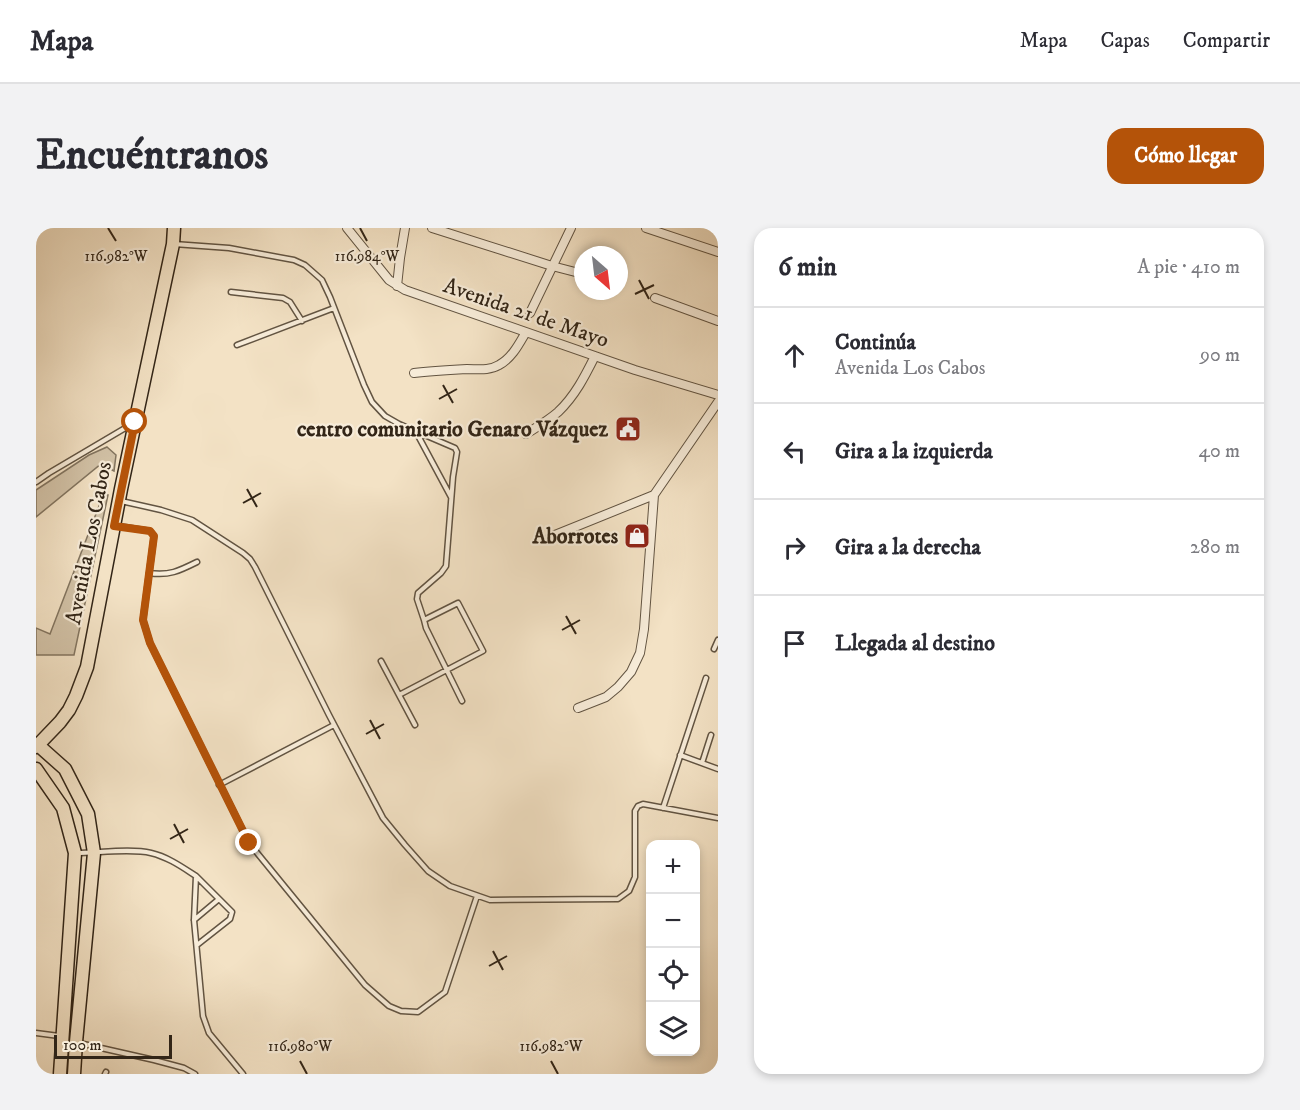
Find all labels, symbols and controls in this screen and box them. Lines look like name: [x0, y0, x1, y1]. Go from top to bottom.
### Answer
text: Mapa: [30, 24, 93, 59]
text: Mapa: [1020, 28, 1067, 54]
text: Capas: [1100, 28, 1150, 54]
text: Compartir: [1183, 28, 1270, 54]
button: Cómo llegar: [1107, 128, 1264, 184]
text: Encuéntranos: [36, 130, 268, 182]
north arrow: [574, 246, 628, 300]
text: 116.982°W: [84, 247, 148, 266]
text: 116.984°W: [335, 247, 400, 266]
text: 6 min: [778, 251, 837, 284]
text: A pie · 410 m: [1137, 255, 1240, 280]
street label: Avenida 21 de Mayo: [440, 272, 612, 354]
text: Continúa: [835, 329, 916, 356]
icon: ahead: [778, 339, 811, 372]
text: 90 m: [1200, 343, 1240, 368]
text: Avenida Los Cabos: [835, 356, 985, 381]
route start: [121, 408, 147, 434]
public building icon: centro comunitario Genaro Vázquez: [613, 414, 643, 444]
place label: centro comunitario Genaro Vázquez: [297, 416, 608, 443]
icon: left: [778, 435, 811, 468]
text: Gira a la izquierda: [835, 438, 993, 465]
text: 40 m: [1198, 439, 1240, 464]
street label: Avenida Los Cabos: [60, 459, 118, 627]
shop icon: Aborrotes: [622, 521, 652, 551]
place label: Aborrotes: [531, 523, 619, 550]
icon: right: [778, 531, 811, 564]
text: Gira a la derecha: [835, 534, 981, 561]
text: 280 m: [1190, 535, 1240, 560]
icon: arrive: [778, 627, 811, 660]
text: Llegada al destino: [835, 630, 995, 657]
route end: [235, 829, 261, 855]
map controls: [646, 840, 700, 1056]
button: +: [646, 840, 700, 894]
button: −: [646, 894, 700, 948]
button: locate: [646, 948, 700, 1002]
button: layers: [646, 1002, 700, 1056]
scale bar: [54, 1032, 172, 1060]
text: 100 m: [63, 1035, 102, 1055]
text: 116.980°W: [268, 1037, 332, 1056]
text: 116.982°W: [519, 1037, 583, 1056]

